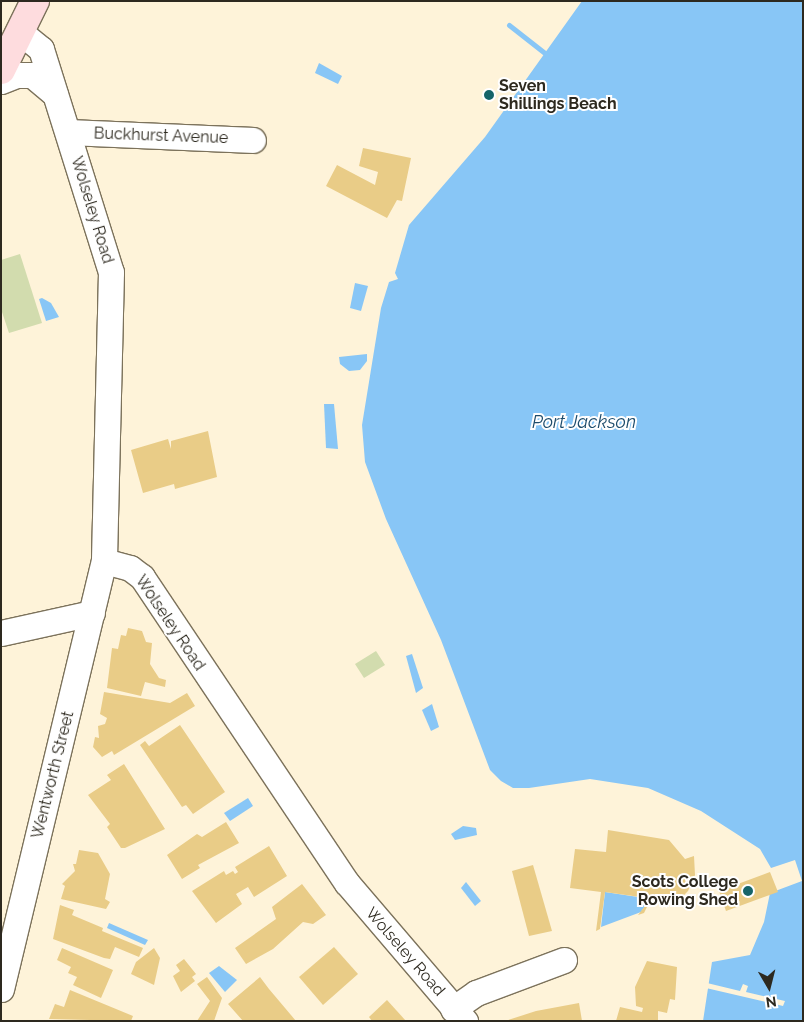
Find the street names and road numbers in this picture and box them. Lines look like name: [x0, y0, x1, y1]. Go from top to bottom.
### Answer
street label: Buckhurst Avenue: [93, 124, 229, 148]
street label: Wolseley Road: [67, 154, 117, 266]
street label: Wolseley Road: [131, 571, 209, 675]
street label: Wentworth Street: [28, 709, 78, 841]
street label: Wolseley Road: [361, 904, 449, 1000]

